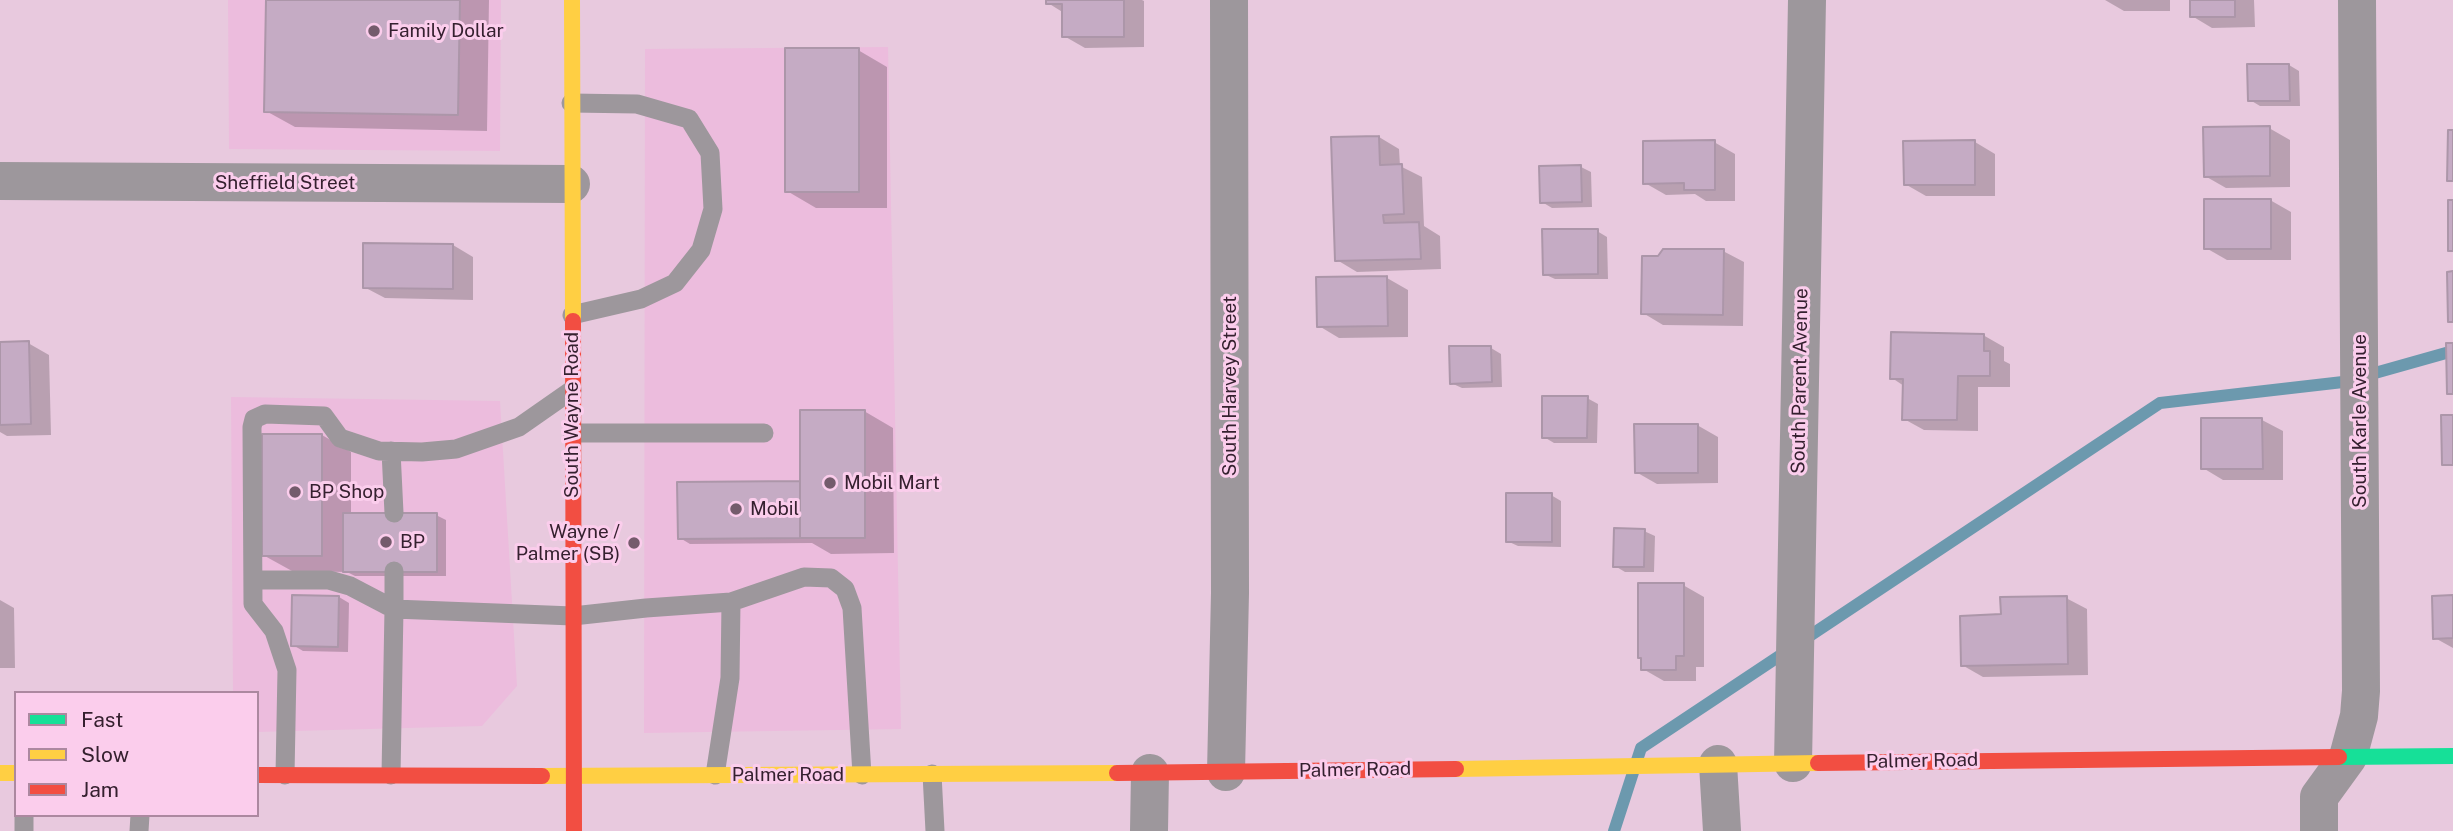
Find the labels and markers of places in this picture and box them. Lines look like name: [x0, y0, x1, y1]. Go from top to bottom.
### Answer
place label: Family Dollar: [388, 20, 504, 42]
marker: Family Dollar: [366, 23, 382, 39]
place label: Mobil Mart: [844, 472, 940, 494]
marker: Mobil Mart: [822, 475, 838, 491]
place label: BP Shop: [309, 481, 384, 503]
marker: BP Shop: [287, 484, 303, 500]
place label: Mobil: [750, 498, 799, 520]
marker: Mobil: [728, 501, 744, 517]
place label: Wayne / Palmer (SB): [516, 521, 620, 565]
place label: BP: [400, 531, 425, 553]
marker: BP: [378, 534, 394, 550]
marker: Wayne / Palmer (SB): [626, 535, 642, 551]

